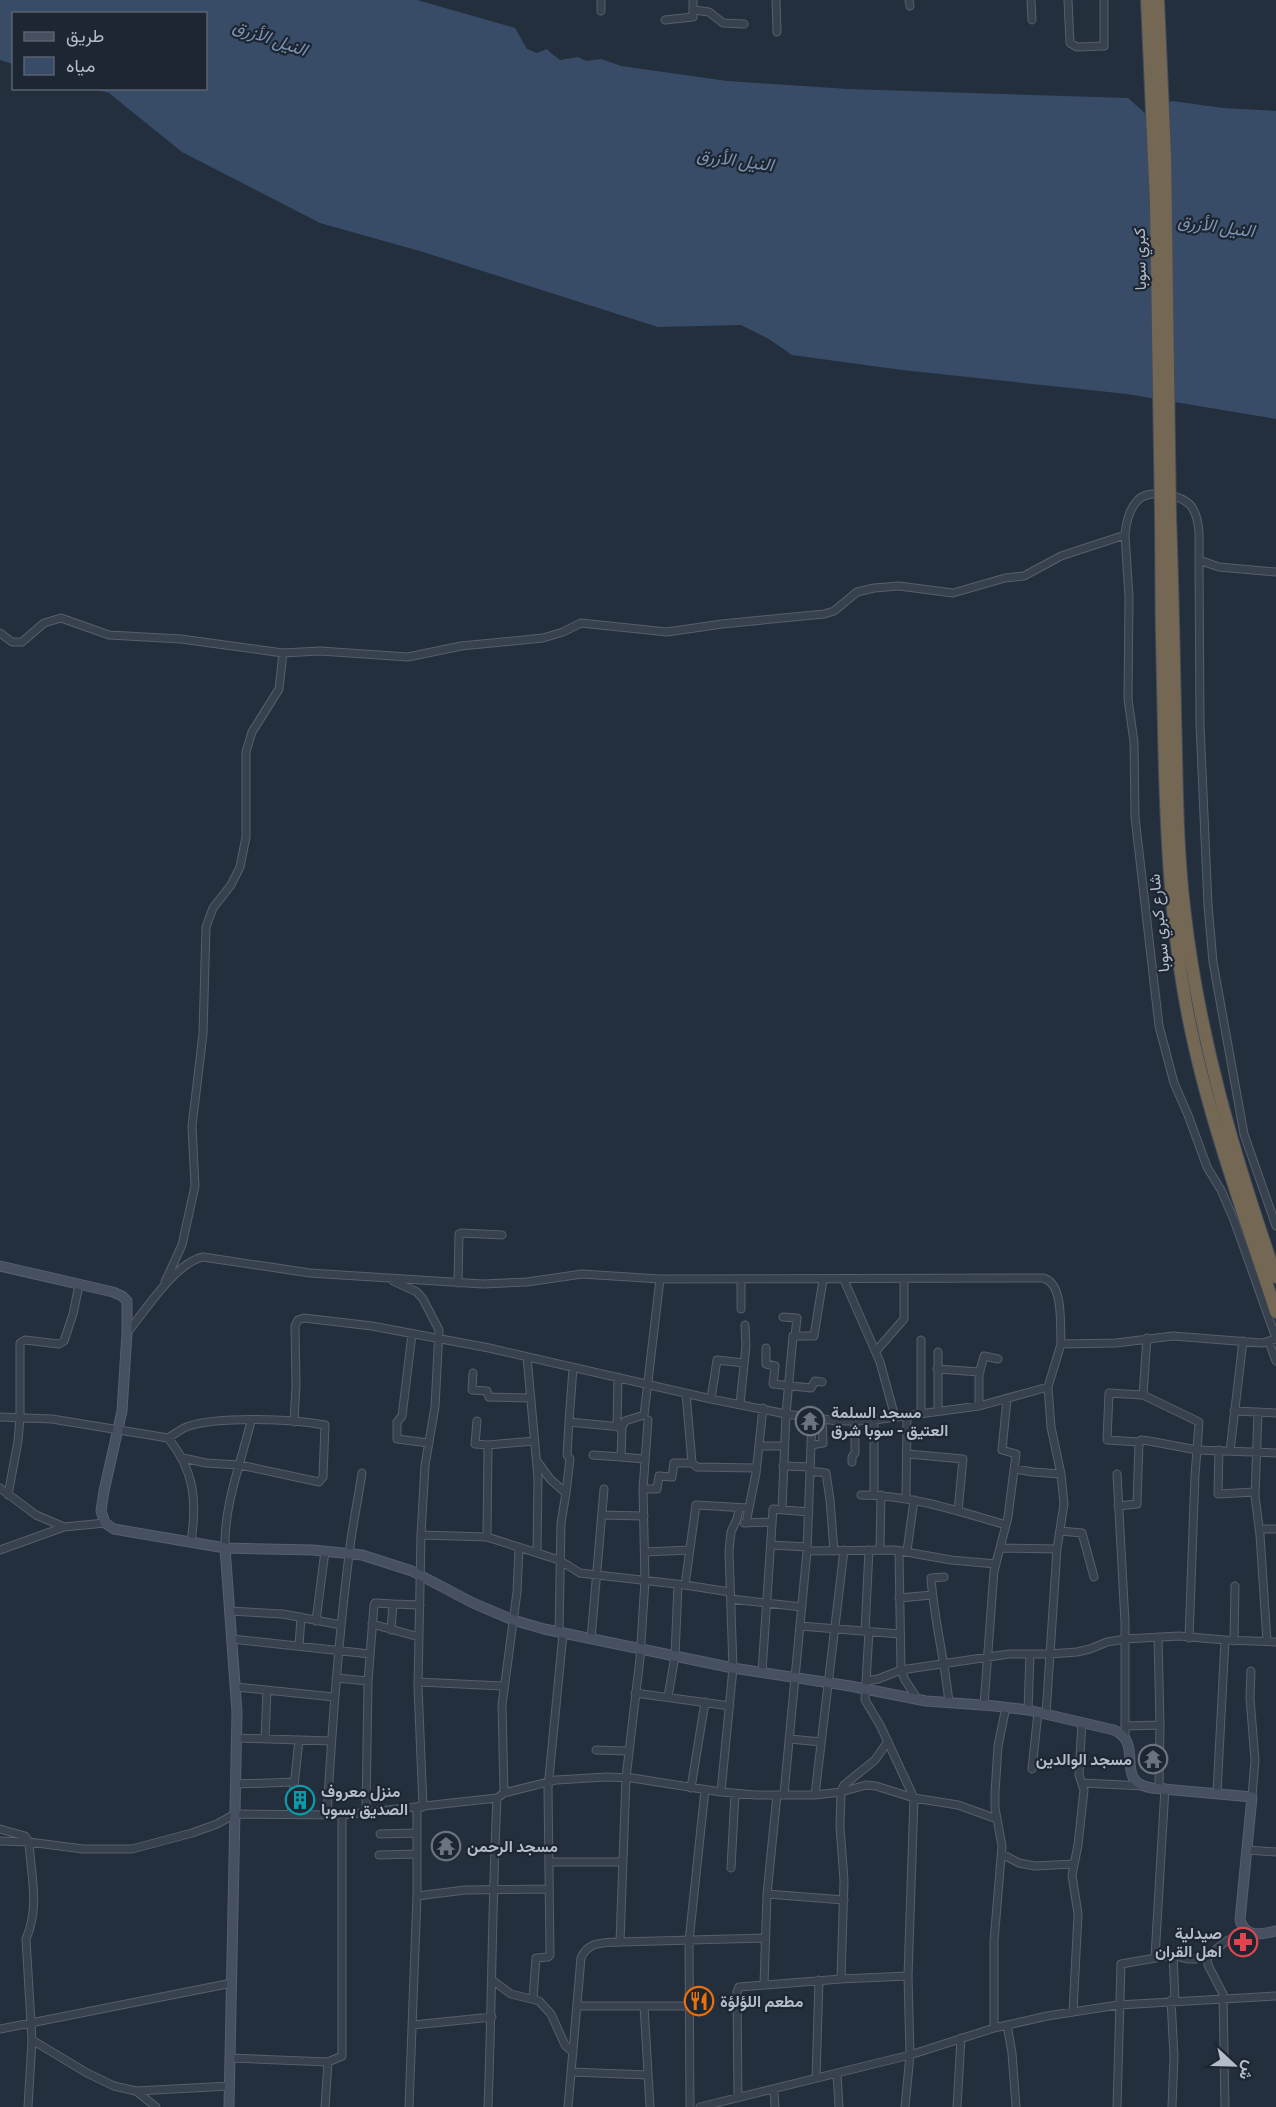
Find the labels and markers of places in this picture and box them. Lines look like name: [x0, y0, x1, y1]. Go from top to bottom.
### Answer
place label: مسجد السلمة العتيق - سوبا شرق: [831, 1403, 948, 1441]
temple icon: مسجد السلمة العتيق - سوبا شرق: [794, 1405, 826, 1437]
temple icon: مسجد الوالدين: [1137, 1743, 1169, 1775]
place label: مسجد الوالدين: [1036, 1750, 1132, 1770]
place label: منزل معروف الصديق بسوبا: [321, 1782, 408, 1820]
building icon: منزل معروف الصديق بسوبا: [284, 1784, 316, 1816]
temple icon: مسجد الرحمن: [430, 1830, 462, 1862]
place label: مسجد الرحمن: [467, 1837, 558, 1857]
place label: صيدلية اهل القران: [1155, 1924, 1222, 1962]
pharmacy icon: صيدلية اهل القران: [1227, 1926, 1259, 1958]
restaurant icon: مطعم اللؤلؤة: [683, 1985, 715, 2017]
place label: مطعم اللؤلؤة: [720, 1992, 804, 2012]

